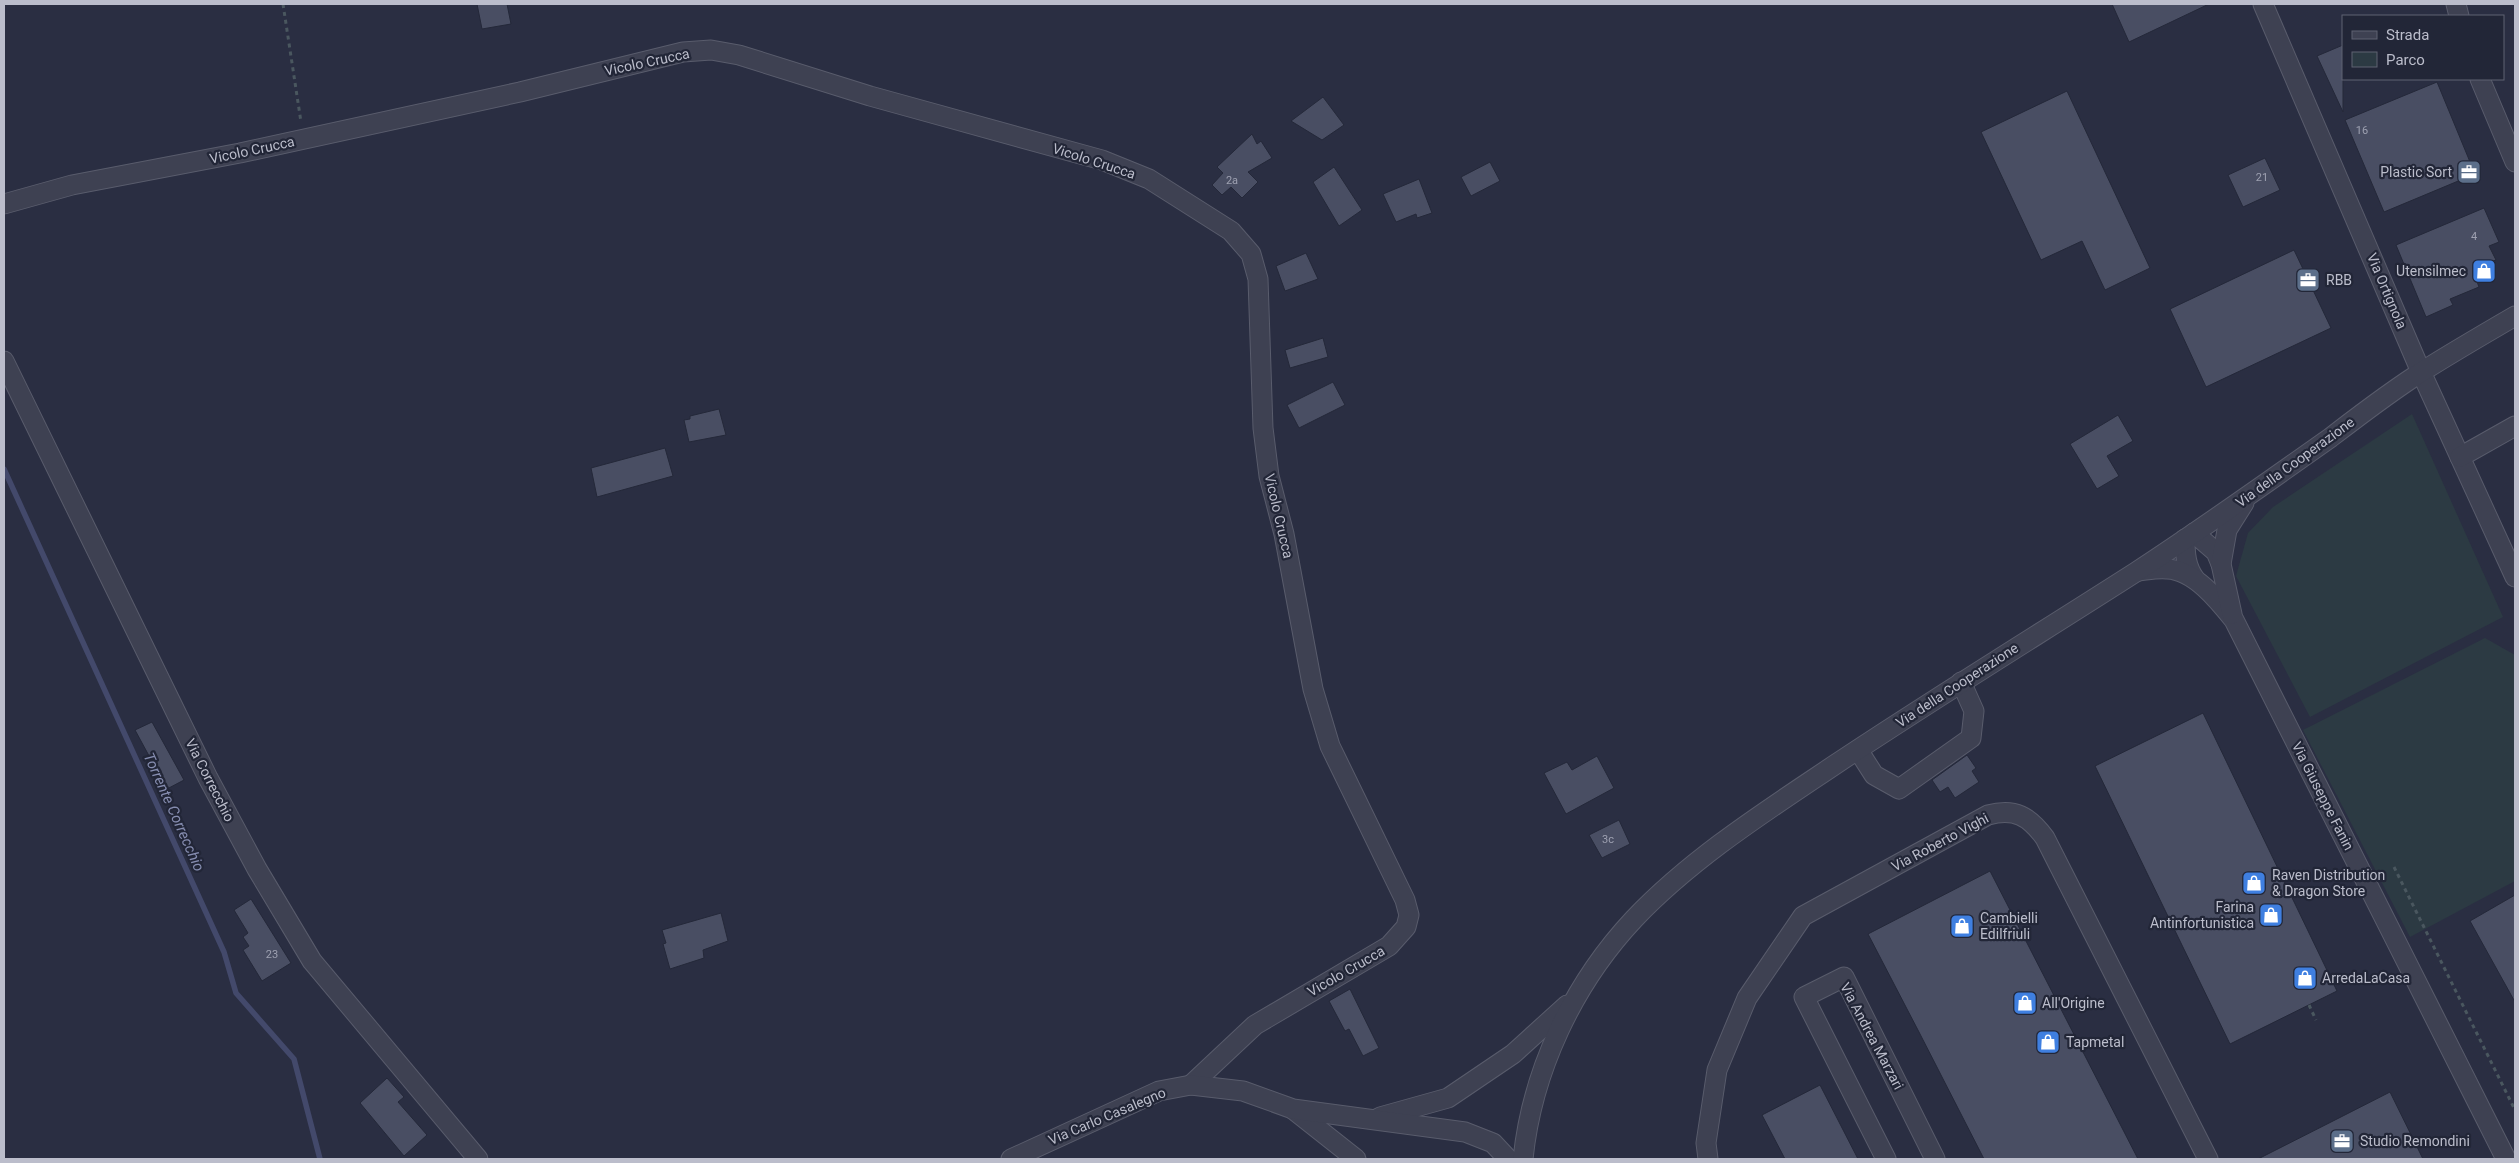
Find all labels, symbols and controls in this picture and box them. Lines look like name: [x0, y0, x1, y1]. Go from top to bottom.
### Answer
legend: [2342, 15, 2504, 80]
text: Strada: [2386, 26, 2429, 44]
street label: Vicolo Crucca: [603, 45, 691, 79]
text: Parco: [2386, 51, 2425, 69]
house number: 16: [2356, 124, 2368, 137]
street label: Vicolo Crucca: [208, 133, 296, 167]
street label: Vicolo Crucca: [1050, 140, 1138, 182]
office icon: Plastic Sort: [2456, 159, 2482, 185]
place label: Plastic Sort: [2380, 164, 2452, 180]
house number: 21: [2256, 171, 2268, 184]
house number: 2a: [1226, 174, 1238, 187]
house number: 4: [2471, 230, 2477, 243]
street label: Via Ortignola: [2364, 251, 2410, 331]
shop icon: Utensilmec: [2471, 258, 2497, 284]
place label: Utensilmec: [2396, 263, 2466, 279]
office icon: RBB: [2295, 267, 2321, 293]
place label: RBB: [2326, 272, 2352, 288]
street label: Via della Cooperazione: [2233, 414, 2357, 510]
street label: Vicolo Crucca: [1261, 472, 1297, 560]
street label: Via della Cooperazione: [1893, 639, 2021, 731]
street label: Via Correcchio: [182, 736, 238, 824]
street label: Via Giuseppe Fanin: [2289, 739, 2357, 853]
water label: Torrente Correcchio: [140, 750, 208, 874]
street label: Via Roberto Vighi: [1889, 810, 1991, 874]
house number: 3c: [1602, 833, 1614, 846]
place label: Raven Distribution & Dragon Store: [2272, 867, 2385, 899]
shop icon: Raven Distribution & Dragon Store: [2241, 870, 2267, 896]
place label: Farina Antinfortunistica: [2150, 899, 2254, 931]
shop icon: Farina Antinfortunistica: [2258, 902, 2284, 928]
place label: Cambielli Edilfriuli: [1980, 910, 2038, 942]
shop icon: Cambielli Edilfriuli: [1949, 913, 1975, 939]
street label: Vicolo Crucca: [1305, 942, 1387, 1000]
house number: 23: [266, 948, 278, 961]
shop icon: ArredaLaCasa: [2292, 965, 2318, 991]
place label: ArredaLaCasa: [2322, 970, 2410, 986]
street label: Via Andrea Marzari: [1837, 980, 1907, 1092]
shop icon: All'Origine: [2012, 990, 2038, 1016]
place label: All'Origine: [2042, 995, 2105, 1011]
shop icon: Tapmetal: [2035, 1029, 2061, 1055]
place label: Tapmetal: [2066, 1034, 2124, 1050]
street label: Via Carlo Casalegno: [1046, 1084, 1168, 1148]
office icon: Studio Remondini: [2329, 1128, 2355, 1154]
place label: Studio Remondini: [2360, 1133, 2470, 1149]

